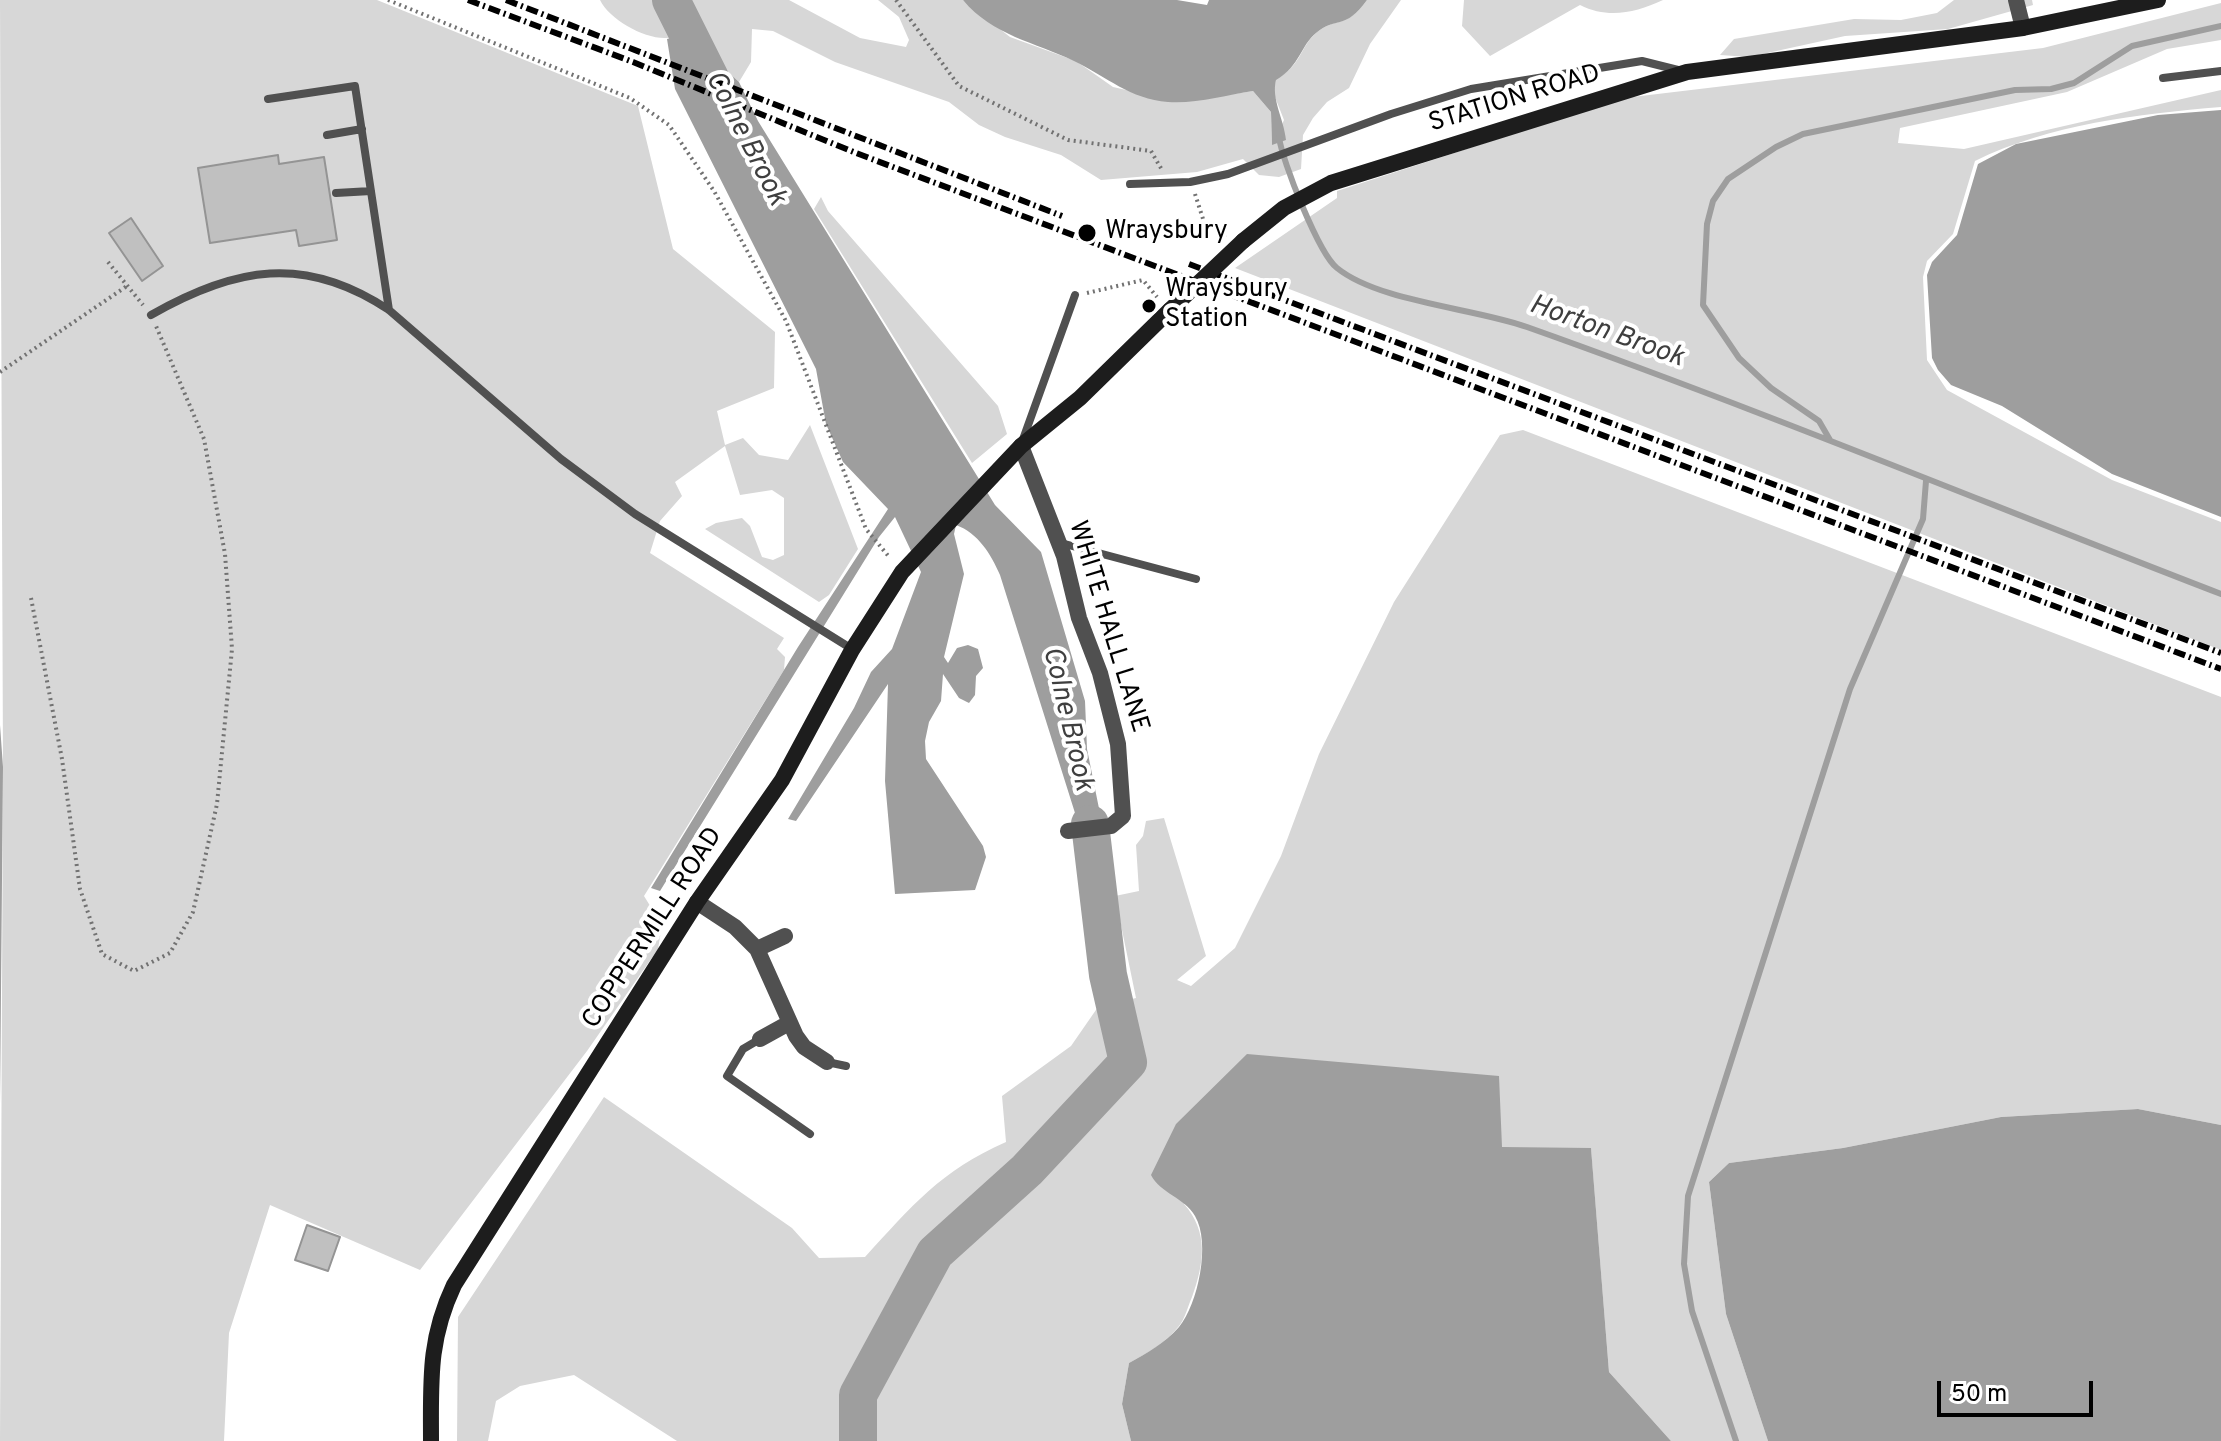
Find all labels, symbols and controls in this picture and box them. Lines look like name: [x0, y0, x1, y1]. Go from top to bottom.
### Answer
street label: STATION ROAD: [1426, 59, 1604, 141]
water label: Colne Brook: [696, 66, 792, 212]
place label: Wraysbury: [1105, 217, 1228, 249]
marker: Wraysbury: [1076, 222, 1098, 244]
place label: Wraysbury Station: [1165, 275, 1288, 336]
water label: Horton Brook: [1524, 290, 1688, 376]
marker: Wraysbury Station: [1140, 297, 1158, 315]
street label: WHITE HALL LANE: [1060, 517, 1154, 737]
water label: Colne Brook: [1033, 644, 1099, 794]
street label: COPPERMILL ROAD: [577, 822, 731, 1036]
scale bar: [1941, 1365, 2097, 1415]
text: 50 m: [1951, 1380, 2007, 1410]

